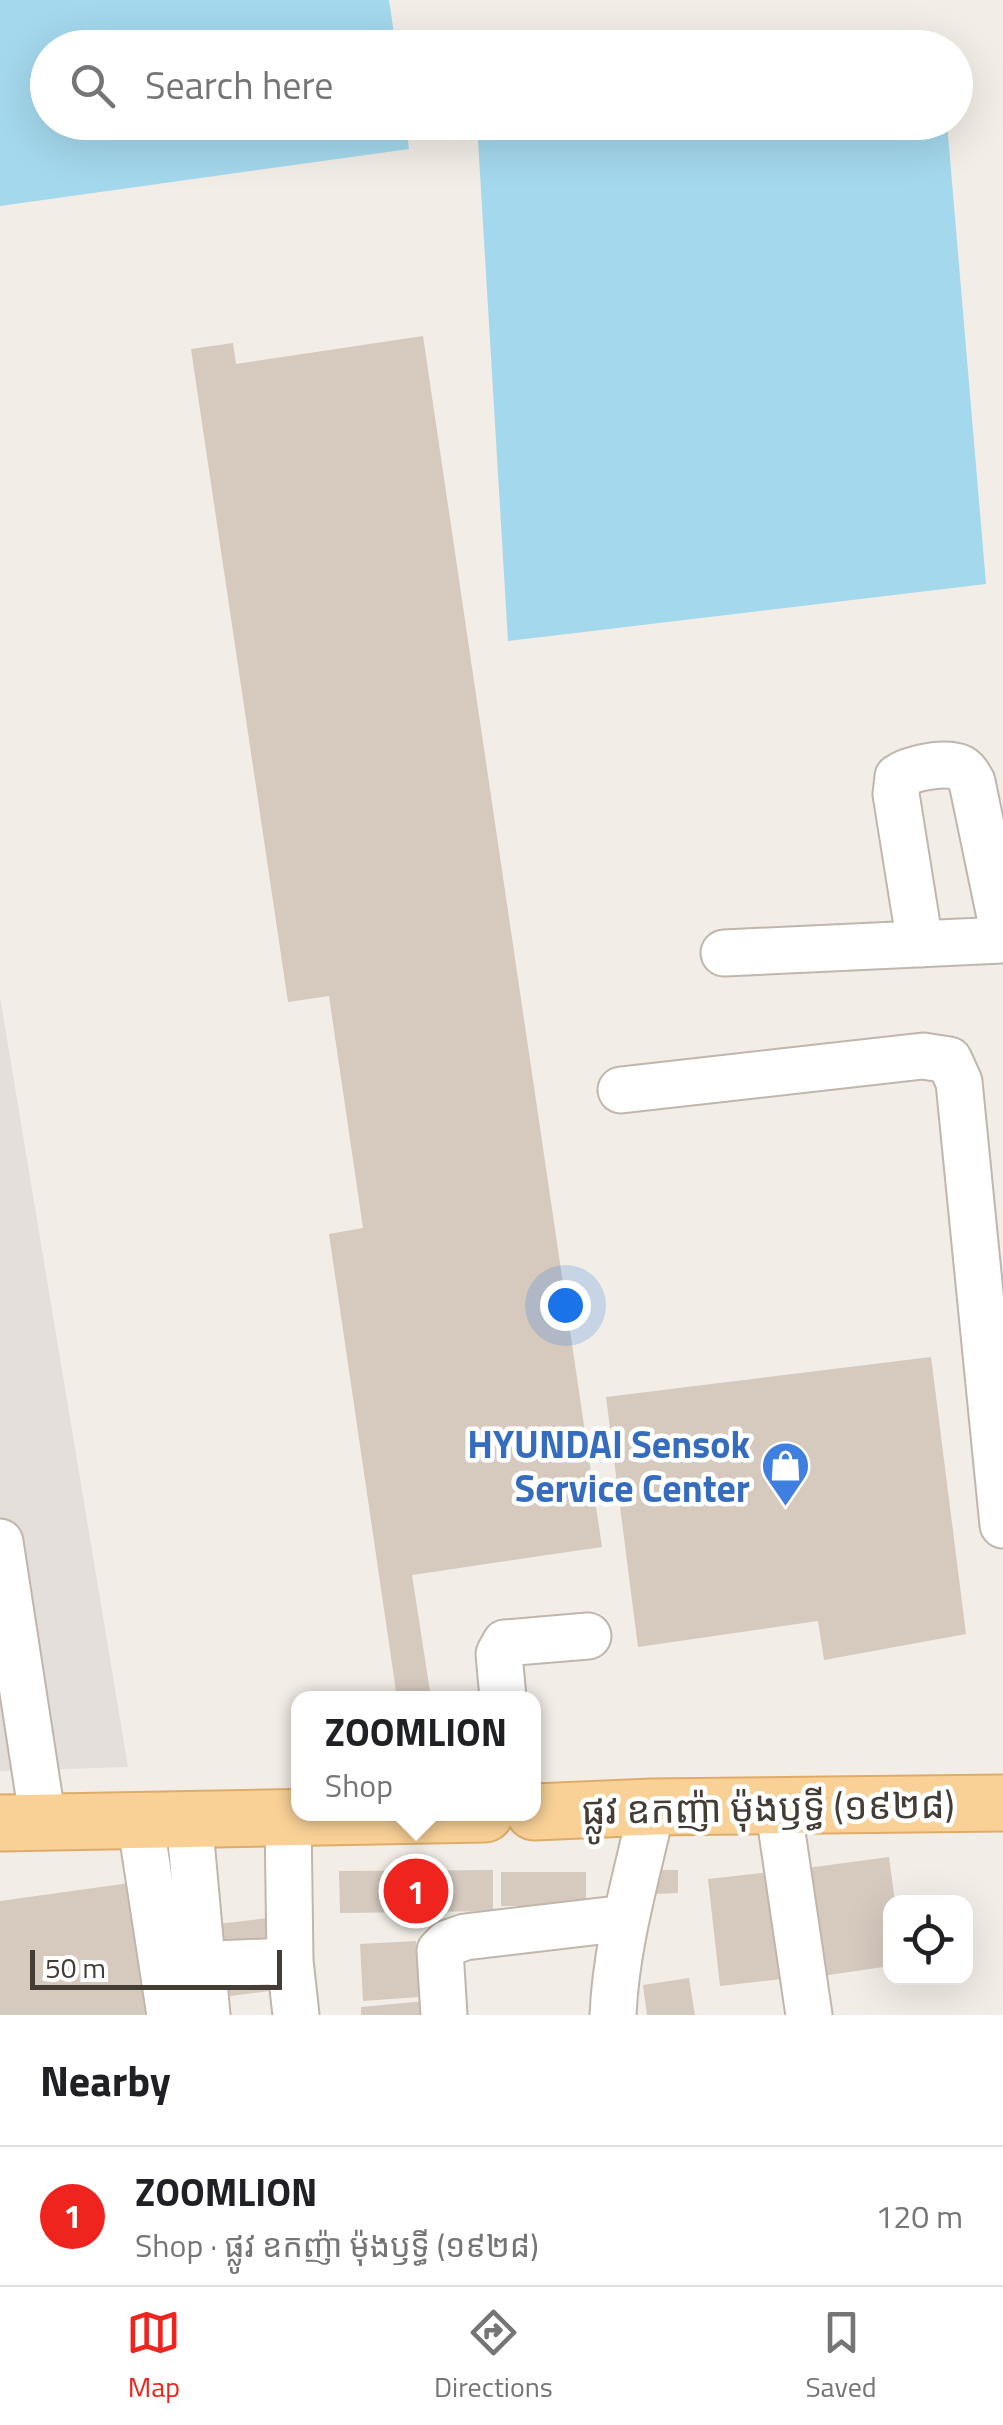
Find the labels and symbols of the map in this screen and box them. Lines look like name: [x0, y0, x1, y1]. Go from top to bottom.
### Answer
your location: [540, 1280, 591, 1331]
place label: HYUNDAI Sensok Service Center: [467, 1415, 750, 1517]
shop icon: HYUNDAI Sensok Service Center: [759, 1440, 811, 1508]
street label: ផ្លូវ ឧកញ៉ា ម៉ុងឫទ្ធី (១៩២៨): [581, 1775, 955, 1844]
pin: 1: [384, 1854, 448, 1928]
scale bar: [30, 1945, 282, 1990]

